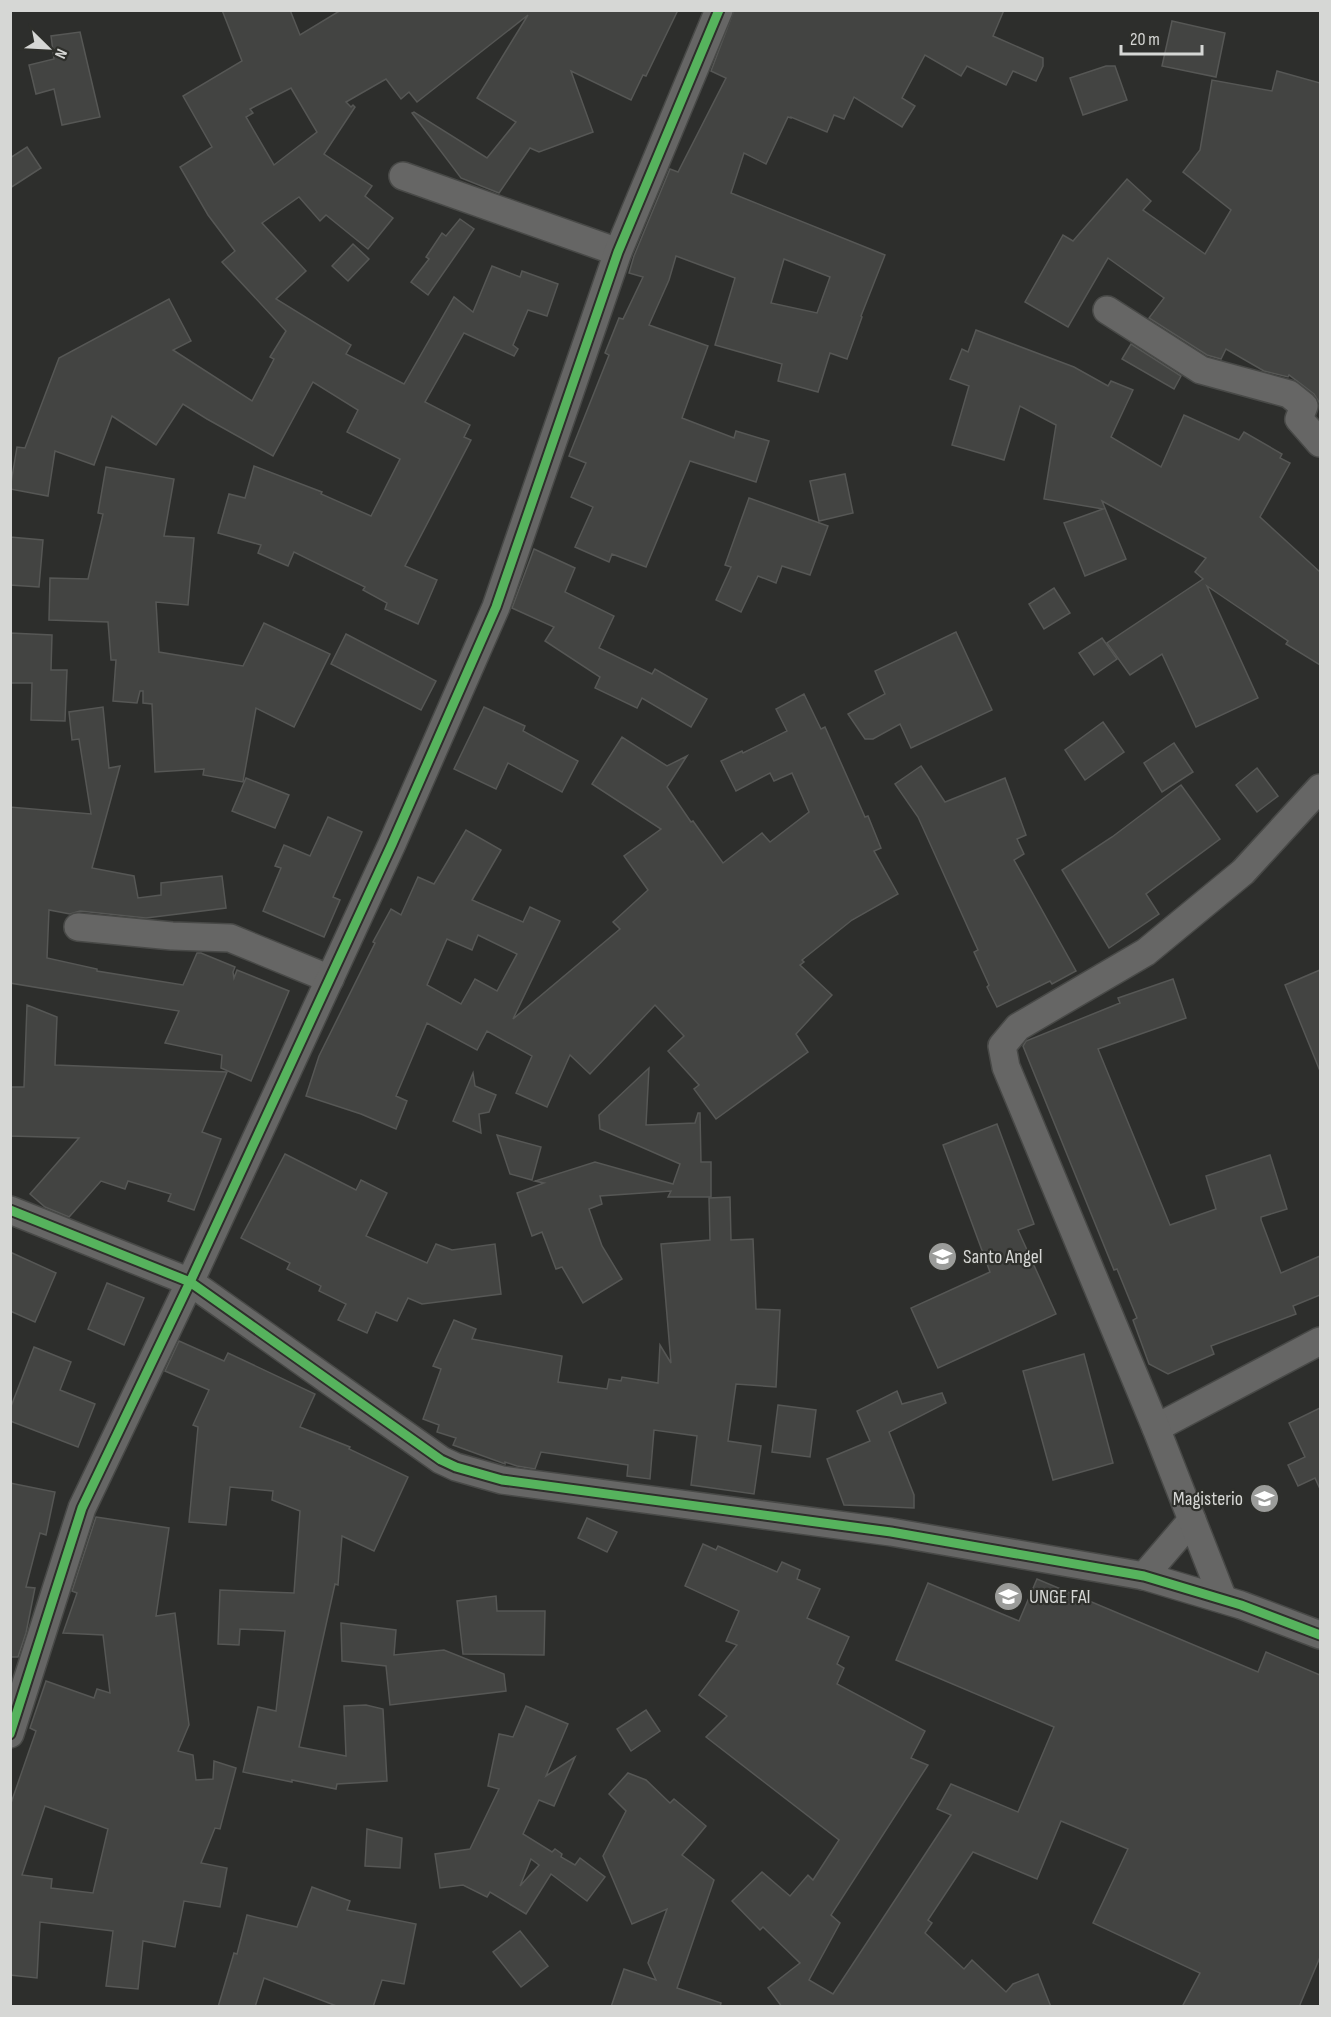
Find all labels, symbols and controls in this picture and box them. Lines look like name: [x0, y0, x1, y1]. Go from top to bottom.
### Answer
north arrow: [18, 18, 78, 78]
scale bar: [1121, 18, 1202, 56]
text: 20 m: [1130, 29, 1160, 50]
text: N: [50, 46, 71, 61]
school or university icon: Santo Angel: [926, 1241, 958, 1273]
place label: Santo Angel: [963, 1245, 1043, 1269]
school or university icon: Magisterio: [1248, 1483, 1280, 1515]
place label: Magisterio: [1173, 1487, 1243, 1511]
school or university icon: UNGE FAI: [992, 1581, 1024, 1613]
place label: UNGE FAI: [1029, 1585, 1091, 1609]

